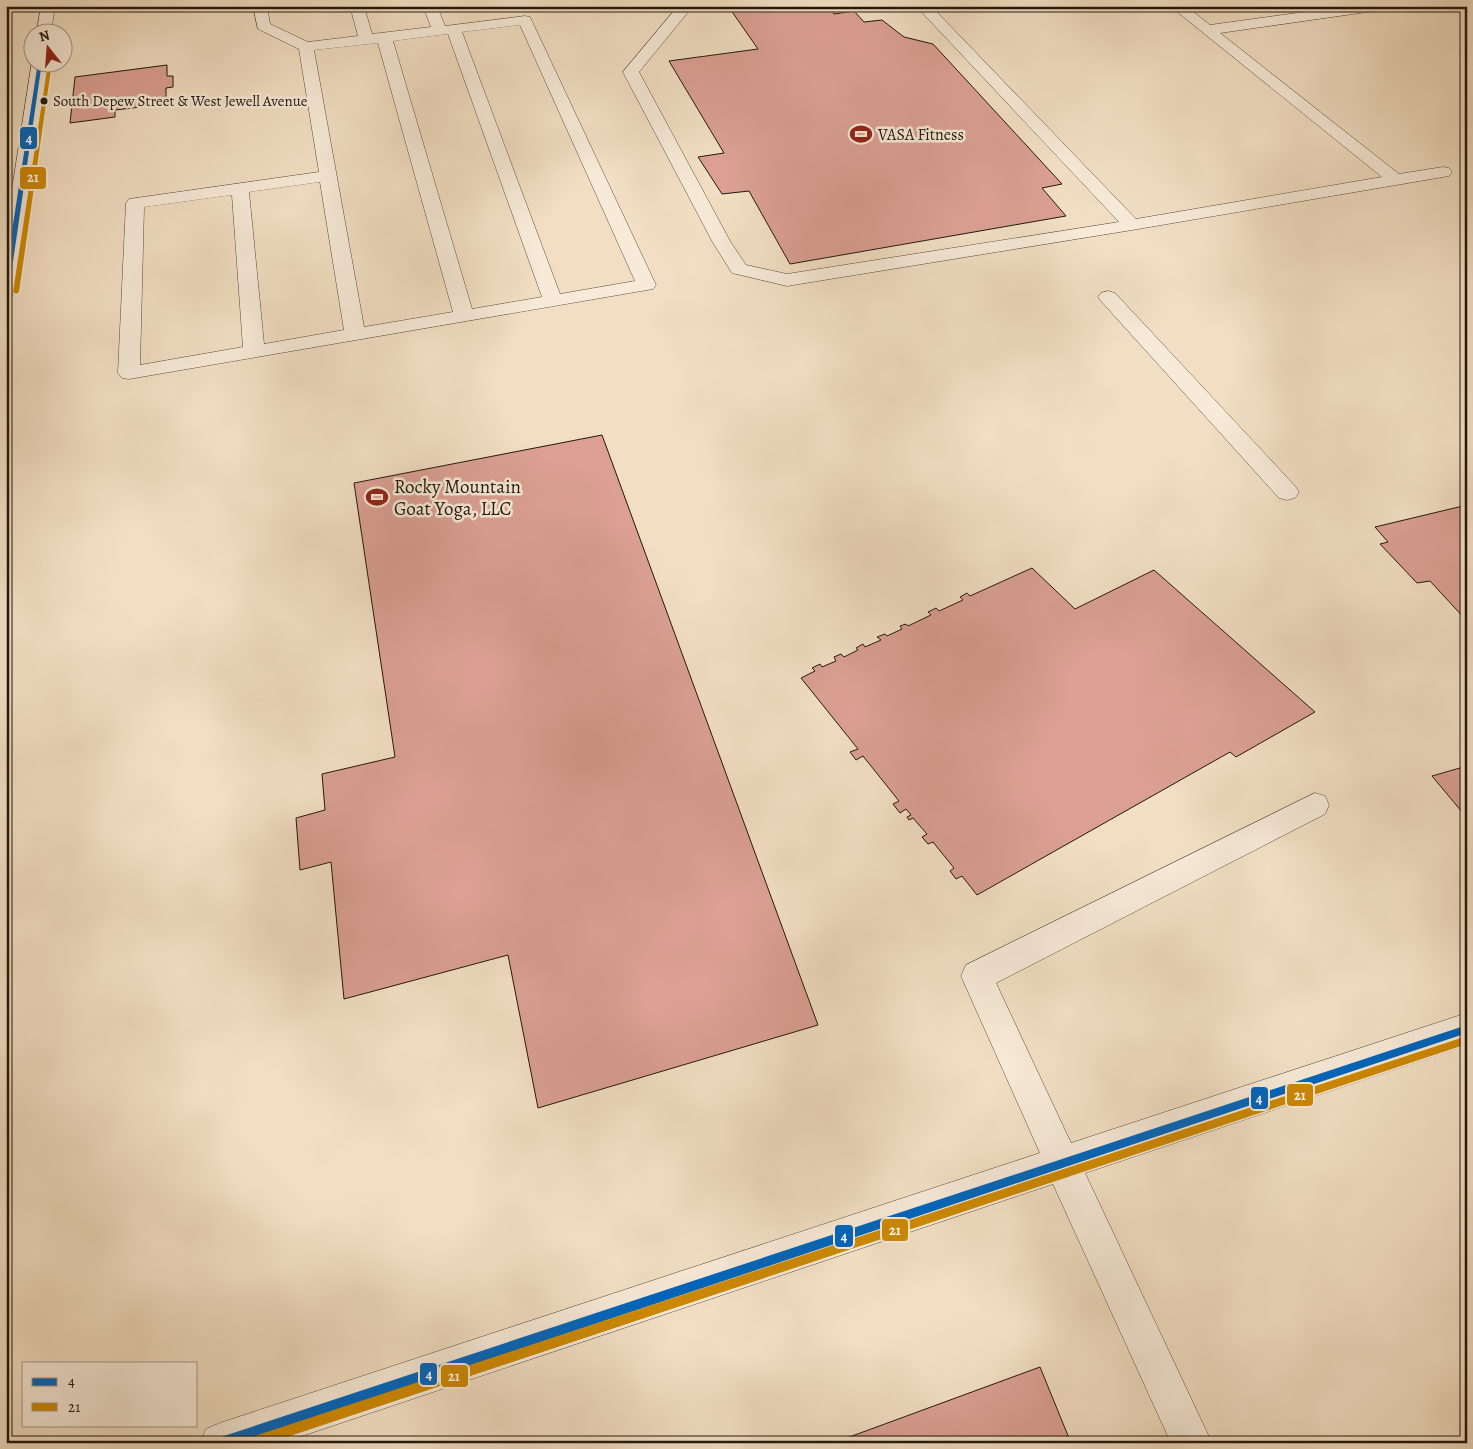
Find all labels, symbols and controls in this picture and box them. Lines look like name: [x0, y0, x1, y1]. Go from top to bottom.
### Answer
north arrow: [22, 22, 72, 72]
text: N: [37, 25, 52, 47]
place label: South Depew Street & West Jewell Avenue: [53, 91, 308, 111]
marker: South Depew Street & West Jewell Avenue: [39, 96, 49, 106]
sports icon: VASA Fitness: [848, 121, 874, 147]
place label: VASA Fitness: [877, 124, 964, 146]
line badge: 4: [19, 126, 38, 150]
text: 4: [26, 129, 33, 148]
line badge: 21: [19, 166, 47, 190]
text: 21: [27, 168, 39, 187]
place label: Rocky Mountain Goat Yoga, LLC: [394, 474, 521, 522]
sports icon: Rocky Mountain Goat Yoga, LLC: [364, 484, 390, 510]
line badge: 21: [1286, 1083, 1314, 1107]
line badge: 4: [1250, 1086, 1269, 1110]
text: 21: [1294, 1086, 1306, 1105]
text: 4: [1256, 1089, 1263, 1108]
line badge: 21: [881, 1218, 909, 1242]
text: 21: [889, 1221, 901, 1240]
line badge: 4: [834, 1224, 854, 1248]
text: 4: [841, 1227, 848, 1246]
legend: [22, 1362, 198, 1426]
line badge: 4: [419, 1362, 438, 1386]
line badge: 21: [440, 1364, 469, 1388]
text: 4: [426, 1365, 433, 1384]
text: 21: [448, 1367, 460, 1386]
text: 4: [68, 1371, 75, 1391]
text: 21: [68, 1397, 80, 1417]

